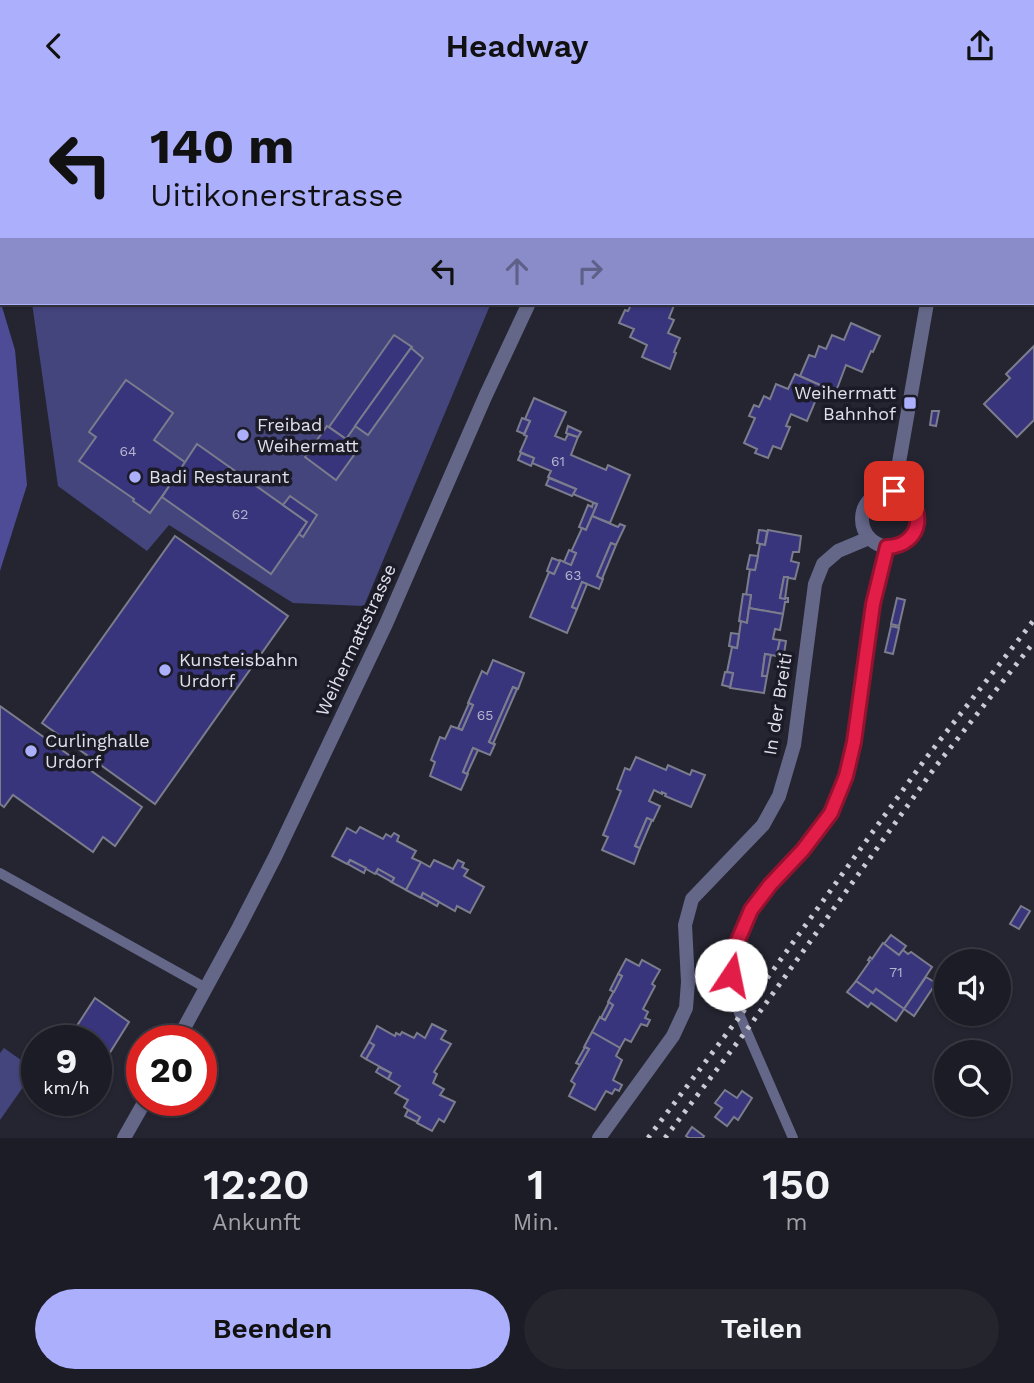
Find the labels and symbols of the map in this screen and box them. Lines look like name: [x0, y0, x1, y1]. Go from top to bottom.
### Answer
place label: Weihermatt Bahnhof: [794, 382, 896, 424]
marker: Weihermatt Bahnhof: [902, 395, 918, 411]
place label: Freibad Weihermatt: [257, 414, 359, 456]
marker: Freibad Weihermatt: [235, 427, 251, 443]
house number: 64: [119, 443, 137, 459]
house number: 61: [551, 453, 565, 469]
pin: [864, 461, 924, 521]
place label: Badi Restaurant: [149, 466, 290, 487]
marker: Badi Restaurant: [127, 469, 143, 485]
house number: 62: [232, 506, 248, 522]
street label: Weihermattstrasse: [311, 560, 400, 719]
house number: 63: [565, 567, 581, 583]
place label: Kunsteisbahn Urdorf: [179, 649, 298, 691]
street label: In der Breiti: [759, 651, 796, 757]
marker: Kunsteisbahn Urdorf: [157, 662, 173, 678]
house number: 65: [477, 707, 493, 723]
place label: Curlinghalle Urdorf: [45, 730, 150, 772]
marker: Curlinghalle Urdorf: [23, 743, 39, 759]
position arrow: [694, 938, 768, 1012]
house number: 71: [889, 964, 903, 980]
speed limit sign: 20: [126, 1025, 217, 1116]

